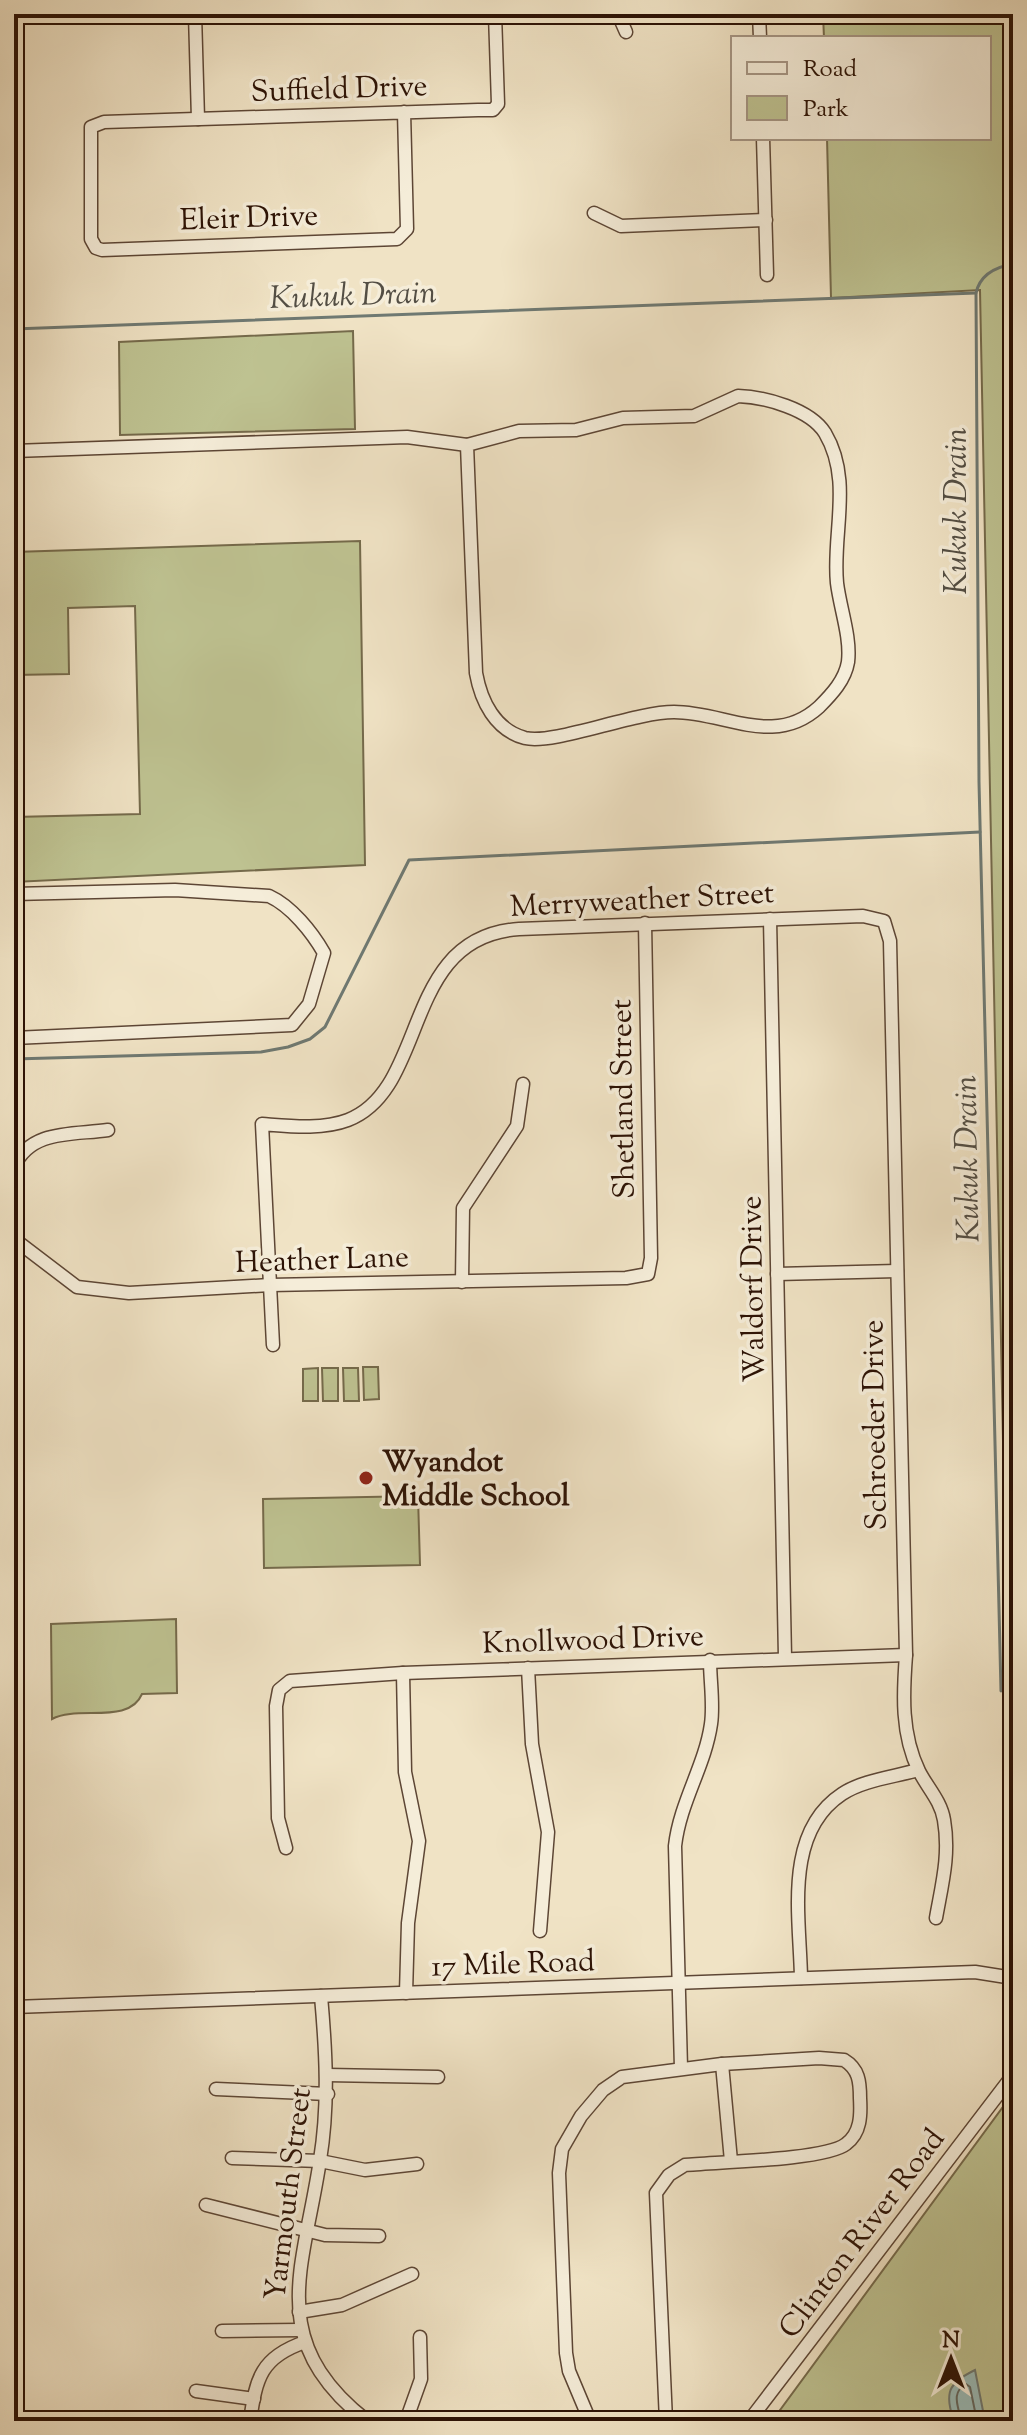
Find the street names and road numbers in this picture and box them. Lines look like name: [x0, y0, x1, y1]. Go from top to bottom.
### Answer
street label: Suffield Drive: [250, 66, 428, 115]
street label: Eleir Drive: [179, 196, 319, 243]
street label: Merryweather Street: [509, 873, 775, 930]
street label: Shetland Street: [601, 999, 648, 1199]
street label: Waldorf Drive: [731, 1195, 778, 1383]
street label: Heather Lane: [235, 1237, 410, 1286]
street label: Schroeder Drive: [853, 1319, 900, 1531]
street label: Knollwood Drive: [482, 1616, 705, 1667]
street label: 17 Mile Road: [431, 1941, 596, 1990]
street label: Yarmouth Street: [255, 2086, 324, 2303]
street label: Clinton River Road: [770, 2120, 956, 2349]

